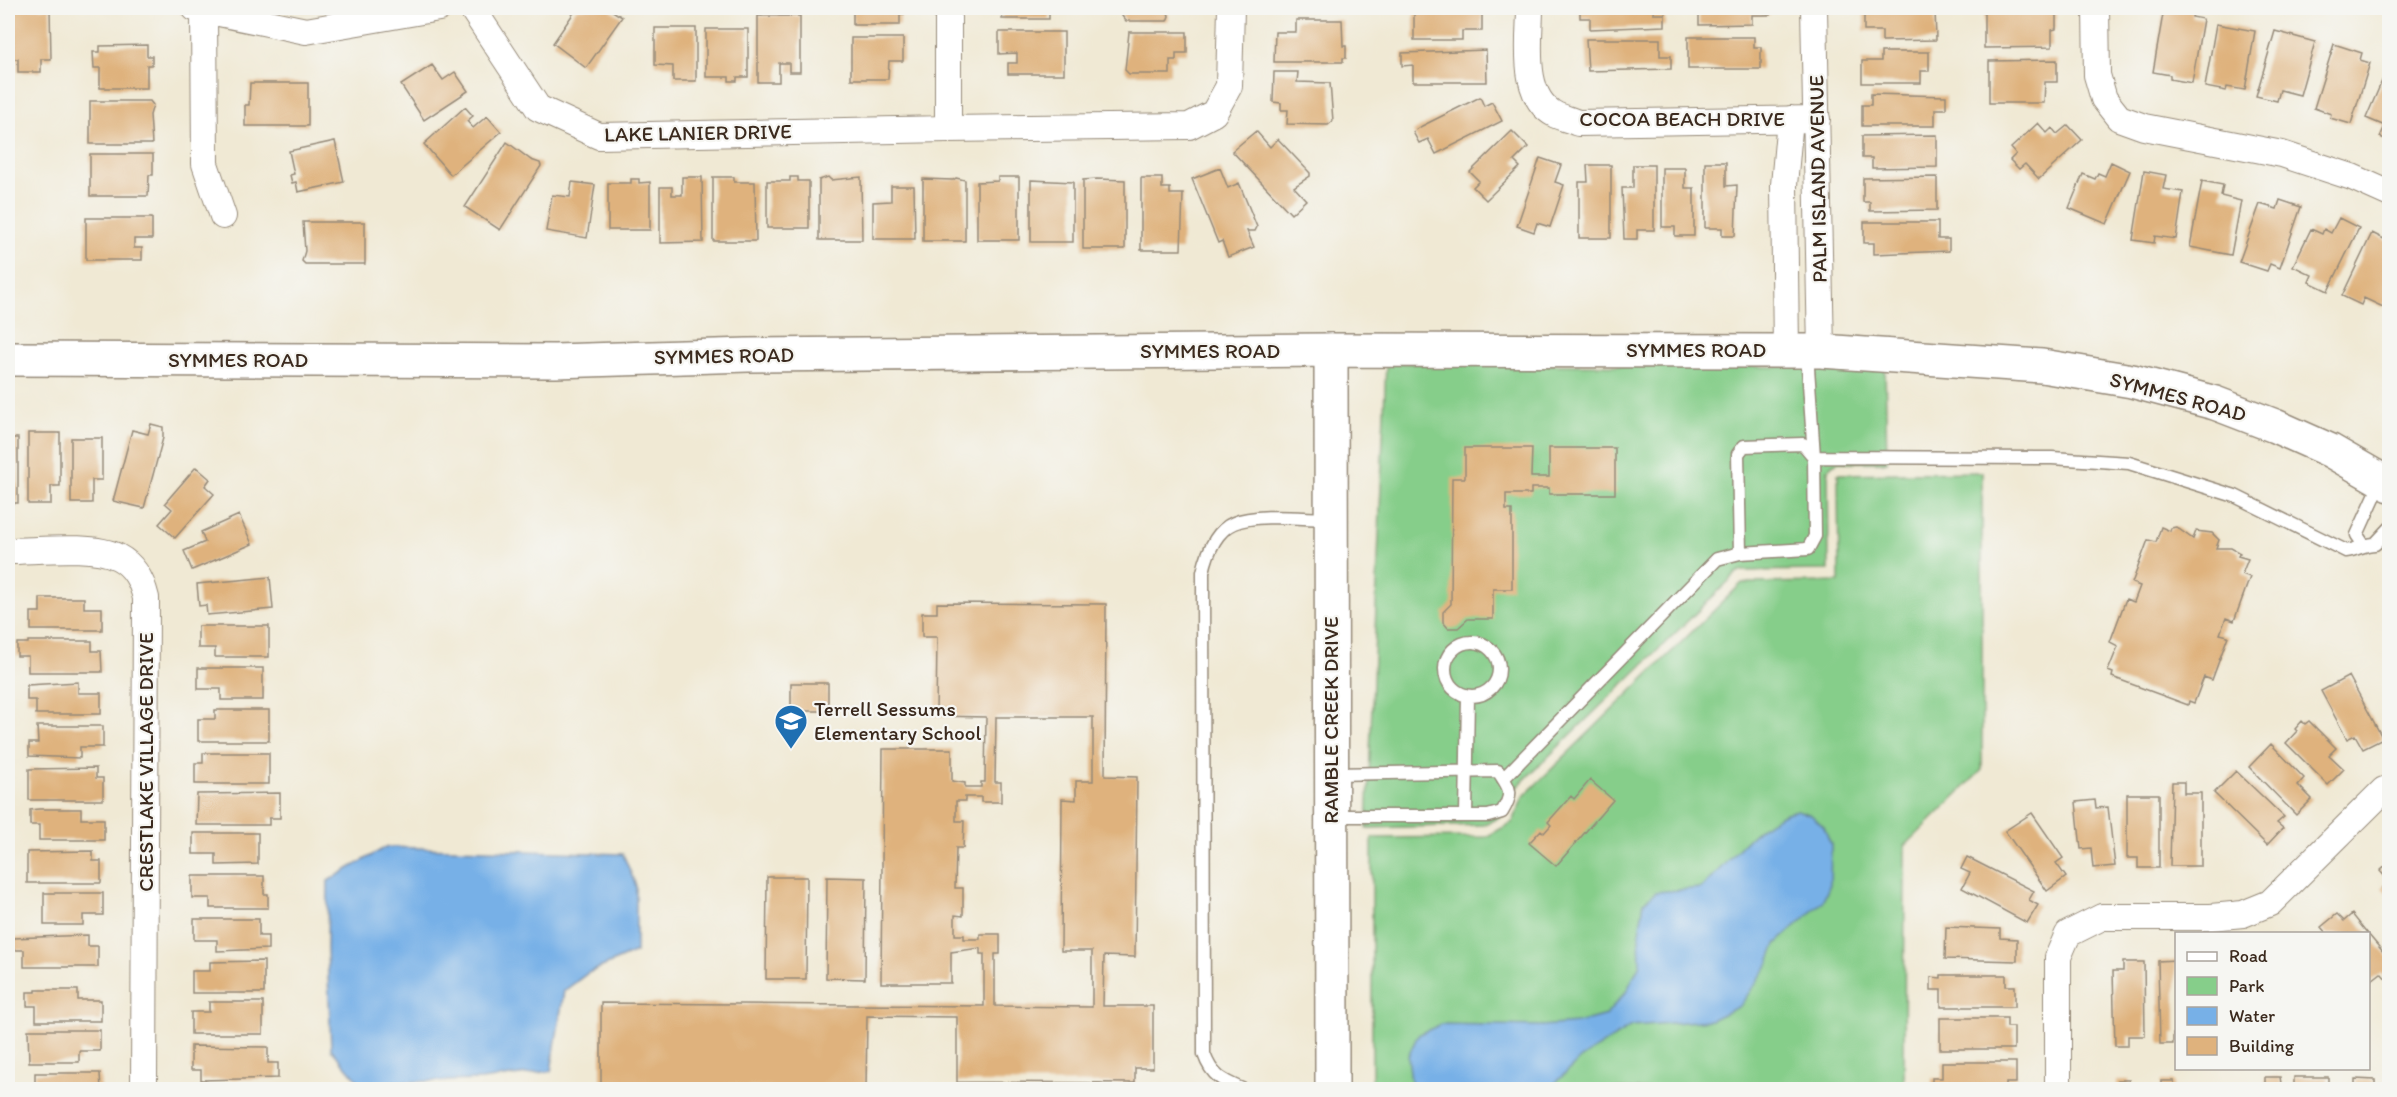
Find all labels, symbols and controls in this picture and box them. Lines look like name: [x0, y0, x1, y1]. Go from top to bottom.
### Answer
street label: PALM ISLAND AVENUE: [1803, 75, 1832, 283]
street label: COCOA BEACH DRIVE: [1579, 106, 1785, 131]
street label: LAKE LANIER DRIVE: [604, 118, 792, 147]
street label: SYMMES ROAD: [1626, 337, 1766, 362]
street label: SYMMES ROAD: [1140, 338, 1280, 363]
street label: SYMMES ROAD: [654, 342, 794, 369]
street label: SYMMES ROAD: [168, 347, 308, 372]
street label: SYMMES ROAD: [2107, 366, 2249, 427]
street label: RAMBLE CREEK DRIVE: [1318, 616, 1343, 824]
street label: CRESTLAKE VILLAGE DRIVE: [133, 632, 158, 892]
place label: Terrell Sessums Elementary School: [814, 696, 982, 745]
school or university icon: Terrell Sessums Elementary School: [773, 703, 809, 750]
legend: [2175, 932, 2370, 1070]
text: Road: [2229, 945, 2268, 967]
text: Park: [2229, 975, 2264, 997]
text: Water: [2229, 1005, 2275, 1027]
text: Building: [2229, 1035, 2295, 1057]

